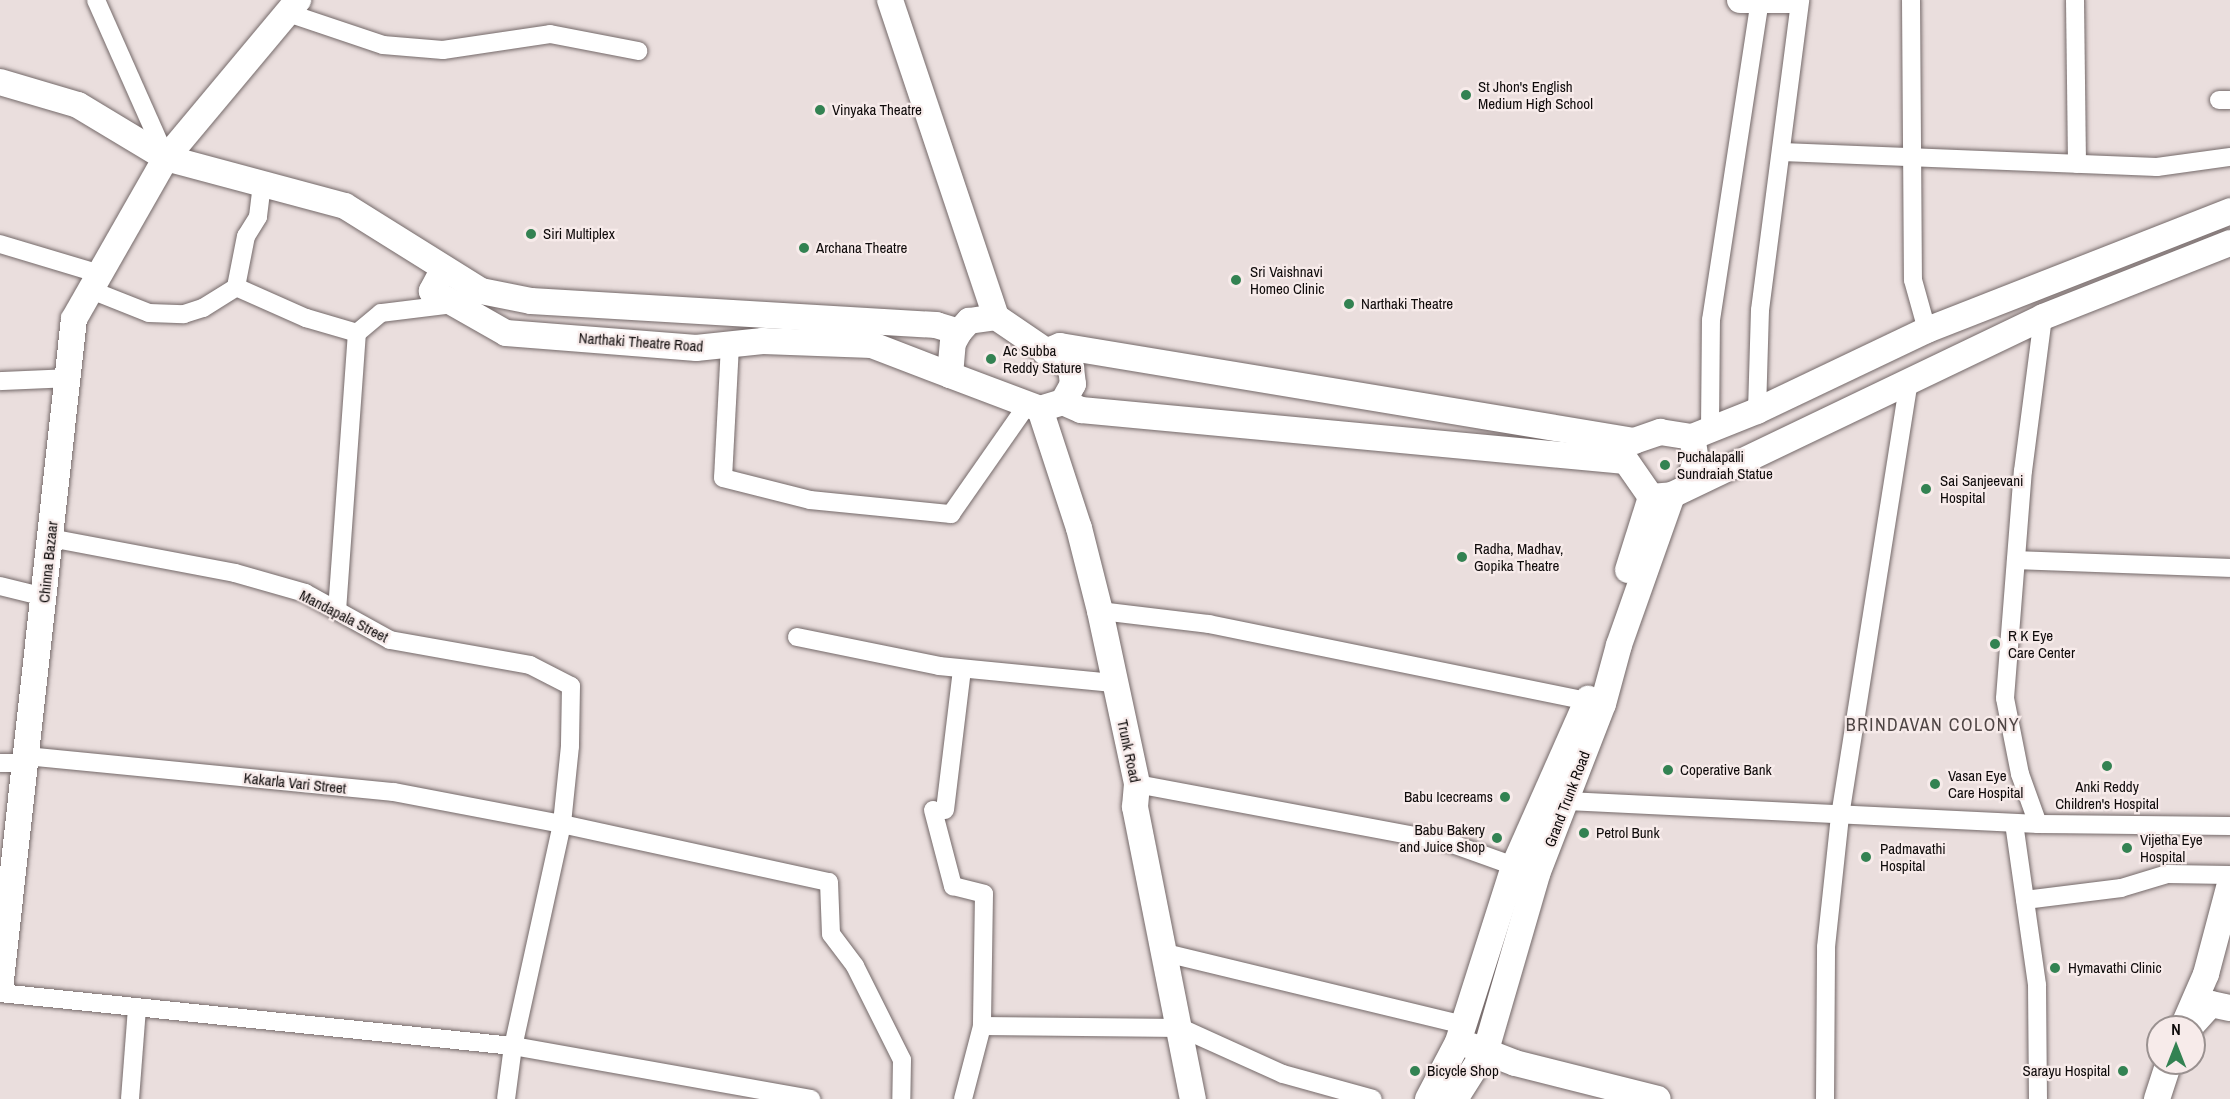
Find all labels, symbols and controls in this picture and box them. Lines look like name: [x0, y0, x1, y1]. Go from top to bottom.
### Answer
place label: St Jhon's English Medium High School: [1478, 77, 1593, 112]
marker: St Jhon's English Medium High School: [1459, 88, 1473, 102]
place label: Vinyaka Theatre: [832, 101, 922, 119]
marker: Vinyaka Theatre: [813, 103, 827, 117]
place label: Siri Multiplex: [543, 225, 615, 243]
marker: Siri Multiplex: [524, 227, 538, 241]
place label: Archana Theatre: [816, 239, 908, 257]
marker: Archana Theatre: [797, 241, 811, 255]
place label: Sri Vaishnavi Homeo Clinic: [1250, 262, 1325, 297]
marker: Sri Vaishnavi Homeo Clinic: [1227, 271, 1245, 289]
place label: Narthaki Theatre: [1361, 295, 1453, 313]
marker: Narthaki Theatre: [1342, 297, 1356, 311]
street label: Narthaki Theatre Road: [578, 329, 704, 355]
place label: Ac Subba Reddy Stature: [1003, 341, 1082, 376]
marker: Ac Subba Reddy Stature: [984, 352, 998, 366]
place label: Puchalapalli Sundraiah Statue: [1677, 447, 1773, 482]
marker: Puchalapalli Sundraiah Statue: [1658, 458, 1672, 472]
place label: Sai Sanjeevani Hospital: [1940, 471, 2023, 506]
marker: Sai Sanjeevani Hospital: [1917, 480, 1935, 498]
street label: Chinna Bazaar: [35, 520, 61, 604]
place label: Radha, Madhav, Gopika Theatre: [1474, 539, 1563, 574]
marker: Radha, Madhav, Gopika Theatre: [1455, 550, 1469, 564]
street label: Mandapala Street: [297, 586, 391, 646]
place label: R K Eye Care Center: [2008, 626, 2075, 661]
marker: R K Eye Care Center: [1986, 635, 2004, 653]
district label: BRINDAVAN COLONY: [1846, 714, 2020, 736]
street label: Trunk Road: [1114, 718, 1144, 784]
street label: Grand Trunk Road: [1540, 748, 1594, 850]
marker: Anki Reddy Children's Hospital: [2098, 757, 2116, 775]
place label: Coperative Bank: [1680, 761, 1772, 779]
marker: Coperative Bank: [1661, 763, 1675, 777]
place label: Vasan Eye Care Hospital: [1948, 766, 2023, 801]
street label: Kakarla Vari Street: [243, 769, 347, 797]
marker: Vasan Eye Care Hospital: [1926, 775, 1944, 793]
place label: Anki Reddy Children's Hospital: [2055, 777, 2159, 812]
place label: Babu Icecreams: [1404, 788, 1493, 806]
marker: Babu Icecreams: [1498, 790, 1512, 804]
place label: Babu Bakery and Juice Shop: [1400, 820, 1485, 855]
place label: Petrol Bunk: [1596, 824, 1660, 842]
marker: Petrol Bunk: [1577, 826, 1591, 840]
place label: Vijetha Eye Hospital: [2140, 830, 2203, 865]
marker: Babu Bakery and Juice Shop: [1490, 831, 1504, 845]
place label: Padmavathi Hospital: [1880, 839, 1946, 874]
marker: Vijetha Eye Hospital: [2118, 839, 2136, 857]
marker: Padmavathi Hospital: [1857, 848, 1875, 866]
marker: Hymavathi Clinic: [2046, 959, 2064, 977]
place label: Hymavathi Clinic: [2068, 959, 2162, 977]
north arrow: [2146, 1015, 2206, 1075]
text: N: [2171, 1018, 2181, 1040]
place label: Bicycle Shop: [1427, 1062, 1499, 1080]
place label: Sarayu Hospital: [2022, 1062, 2110, 1080]
marker: Sarayu Hospital: [2114, 1062, 2132, 1080]
marker: Bicycle Shop: [1408, 1064, 1422, 1078]

